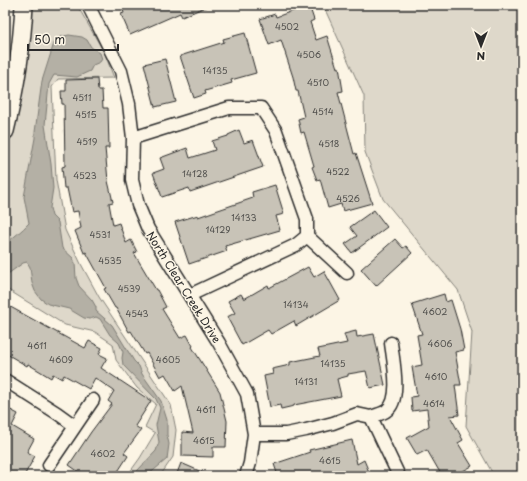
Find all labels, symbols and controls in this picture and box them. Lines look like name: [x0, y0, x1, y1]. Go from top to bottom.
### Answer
house number: 4502: [275, 19, 299, 33]
scale bar: [28, 26, 118, 52]
north arrow: [461, 26, 501, 66]
text: 50 m: [34, 30, 65, 48]
house number: 4506: [297, 47, 321, 61]
text: N: [476, 48, 485, 65]
house number: 14135: [203, 63, 228, 77]
house number: 4510: [307, 75, 329, 89]
house number: 4511: [73, 90, 91, 104]
house number: 4514: [312, 104, 334, 118]
house number: 4515: [75, 107, 97, 121]
house number: 4519: [77, 134, 98, 148]
house number: 4518: [319, 136, 339, 150]
house number: 4522: [326, 164, 350, 178]
house number: 14128: [182, 166, 208, 180]
house number: 4523: [73, 168, 97, 182]
house number: 4526: [336, 191, 360, 205]
house number: 14133: [231, 210, 257, 224]
house number: 14129: [206, 222, 230, 236]
house number: 4531: [90, 227, 110, 241]
street label: North Clear Creek Drive: [143, 228, 225, 346]
house number: 4535: [98, 253, 122, 267]
house number: 4539: [118, 281, 141, 295]
house number: 14134: [283, 297, 309, 311]
house number: 4602: [423, 304, 447, 318]
house number: 4543: [125, 306, 149, 320]
house number: 4606: [428, 336, 452, 350]
house number: 4611: [27, 338, 47, 352]
house number: 4609: [49, 352, 73, 366]
house number: 4605: [156, 352, 180, 366]
house number: 14135: [321, 356, 346, 370]
house number: 4610: [425, 369, 448, 383]
house number: 14131: [295, 374, 317, 388]
house number: 4614: [423, 396, 445, 410]
house number: 4611: [196, 402, 216, 416]
house number: 4615: [193, 433, 215, 447]
house number: 4602: [91, 446, 115, 460]
house number: 4615: [319, 453, 341, 467]

